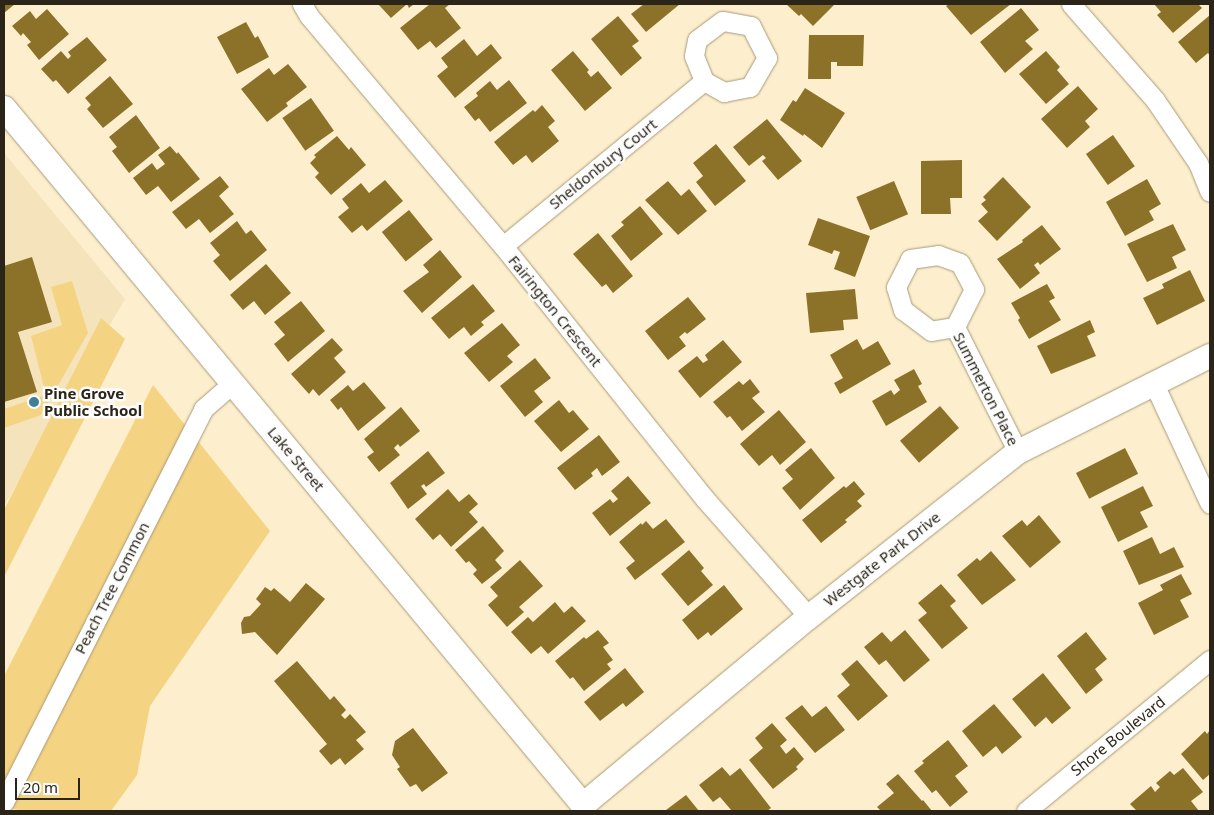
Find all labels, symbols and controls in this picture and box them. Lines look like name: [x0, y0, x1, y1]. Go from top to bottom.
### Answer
street label: Sheldonbury Court: [546, 115, 660, 213]
street label: Fairington Crescent: [505, 252, 605, 370]
street label: Summerton Place: [950, 329, 1022, 449]
place label: Pine Grove Public School: [44, 384, 142, 419]
marker: Pine Grove Public School: [28, 396, 40, 408]
street label: Lake Street: [264, 423, 328, 495]
street label: Westgate Park Drive: [820, 508, 944, 610]
street label: Peach Tree Common: [71, 519, 153, 657]
street label: Shore Boulevard: [1067, 692, 1169, 780]
scale bar: [18, 768, 82, 800]
text: 20 m: [23, 777, 58, 797]

